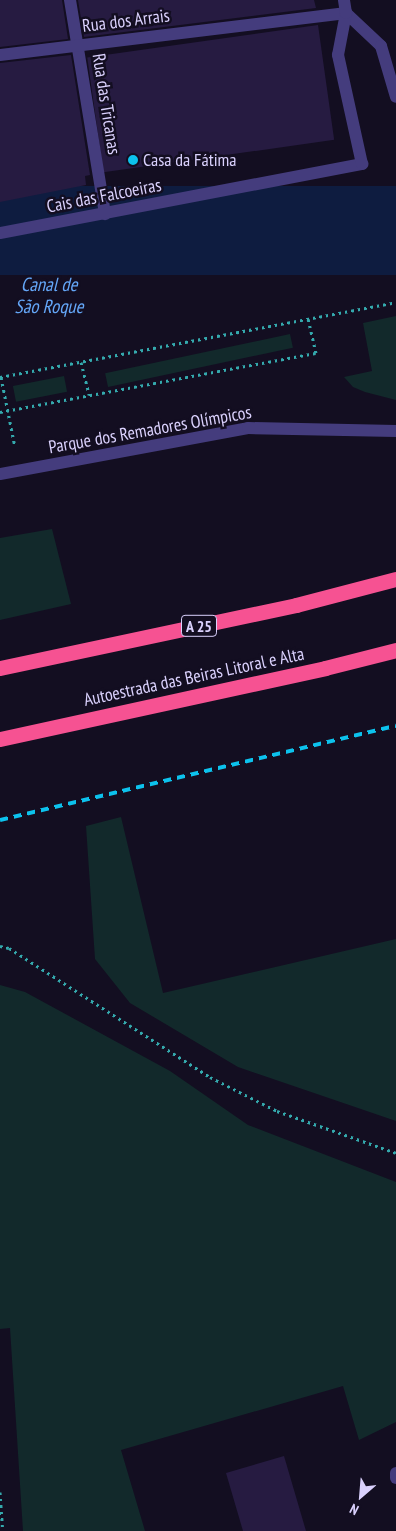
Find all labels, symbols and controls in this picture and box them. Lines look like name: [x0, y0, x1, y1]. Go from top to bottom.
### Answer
street label: Rua dos Arrais: [81, 5, 171, 37]
street label: Rua das Tricanas: [87, 52, 125, 156]
place label: Casa da Fátima: [143, 149, 237, 171]
marker: Casa da Fátima: [127, 154, 139, 166]
street label: Cais das Falcoeiras: [45, 174, 163, 218]
water label: Canal de São Roque: [15, 274, 83, 318]
street label: Parque dos Remadores Olímpicos: [47, 402, 253, 458]
road number: A 25: [180, 612, 218, 640]
street label: Autoestrada das Beiras Litoral e Alta: [82, 643, 306, 711]
north arrow: [336, 1471, 386, 1521]
text: N: [347, 1500, 362, 1519]

